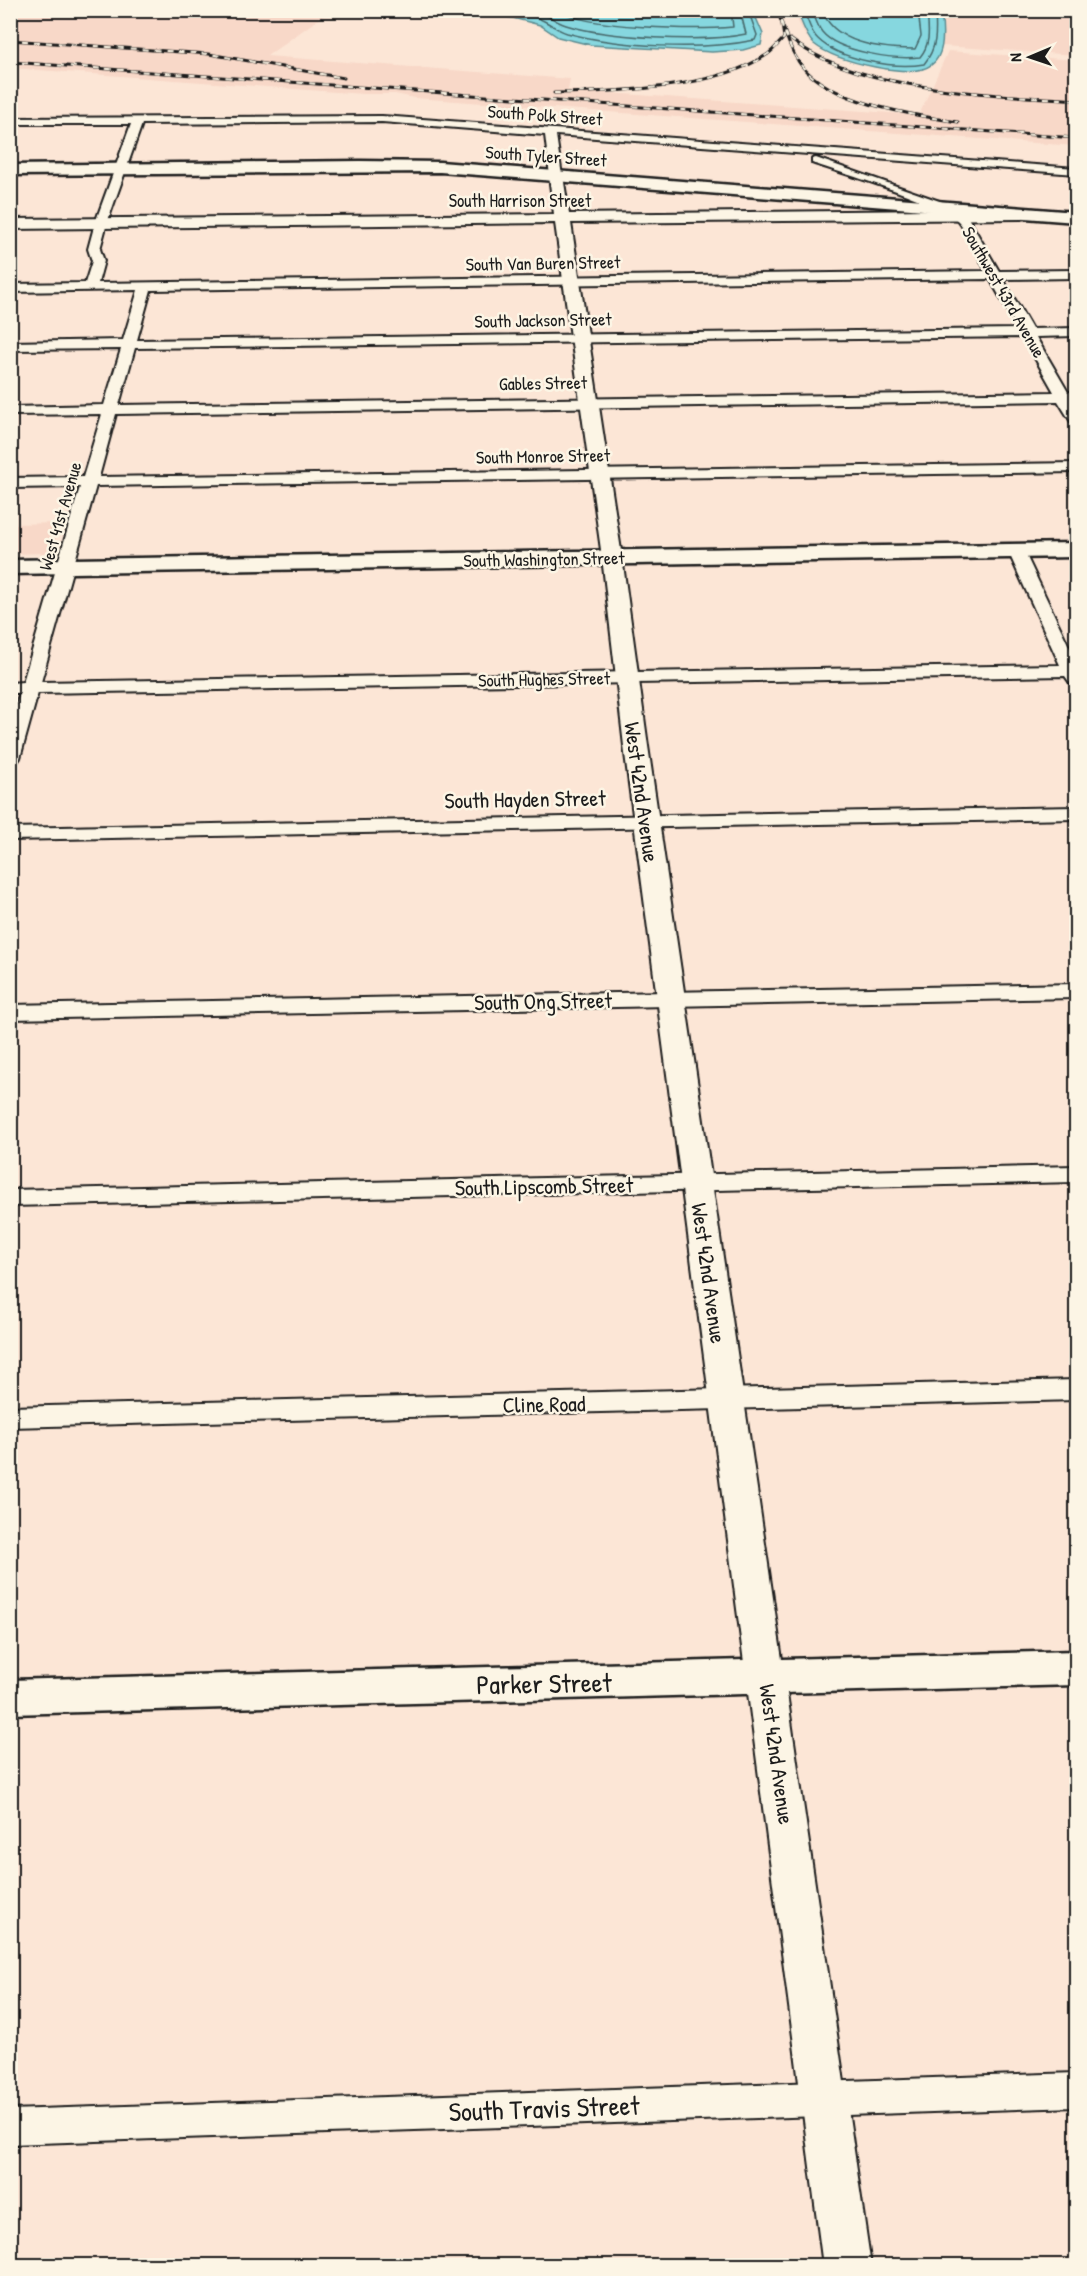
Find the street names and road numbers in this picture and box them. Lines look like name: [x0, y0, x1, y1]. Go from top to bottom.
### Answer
street label: South Polk Street: [487, 99, 604, 132]
street label: South Tyler Street: [484, 139, 608, 173]
street label: South Harrison Street: [449, 188, 592, 213]
street label: Southwest 43rd Avenue: [956, 222, 1052, 362]
street label: South Van Buren Street: [465, 249, 621, 277]
street label: South Jackson Street: [474, 306, 613, 334]
street label: Gables Street: [499, 370, 588, 396]
street label: South Monroe Street: [476, 442, 611, 470]
street label: West 41st Avenue: [33, 459, 87, 573]
street label: South Washington Street: [463, 545, 626, 573]
street label: South Hughes Street: [478, 665, 611, 693]
street label: West 42nd Avenue: [617, 720, 667, 864]
street label: South Hayden Street: [444, 783, 606, 815]
street label: South Ong Street: [474, 985, 613, 1017]
street label: South Lipscomb Street: [455, 1169, 634, 1203]
street label: West 42nd Avenue: [684, 1201, 734, 1345]
street label: Cline Road: [502, 1388, 586, 1420]
street label: Parker Street: [476, 1664, 613, 1702]
street label: West 42nd Avenue: [752, 1682, 802, 1826]
street label: South Travis Street: [448, 2087, 641, 2129]

